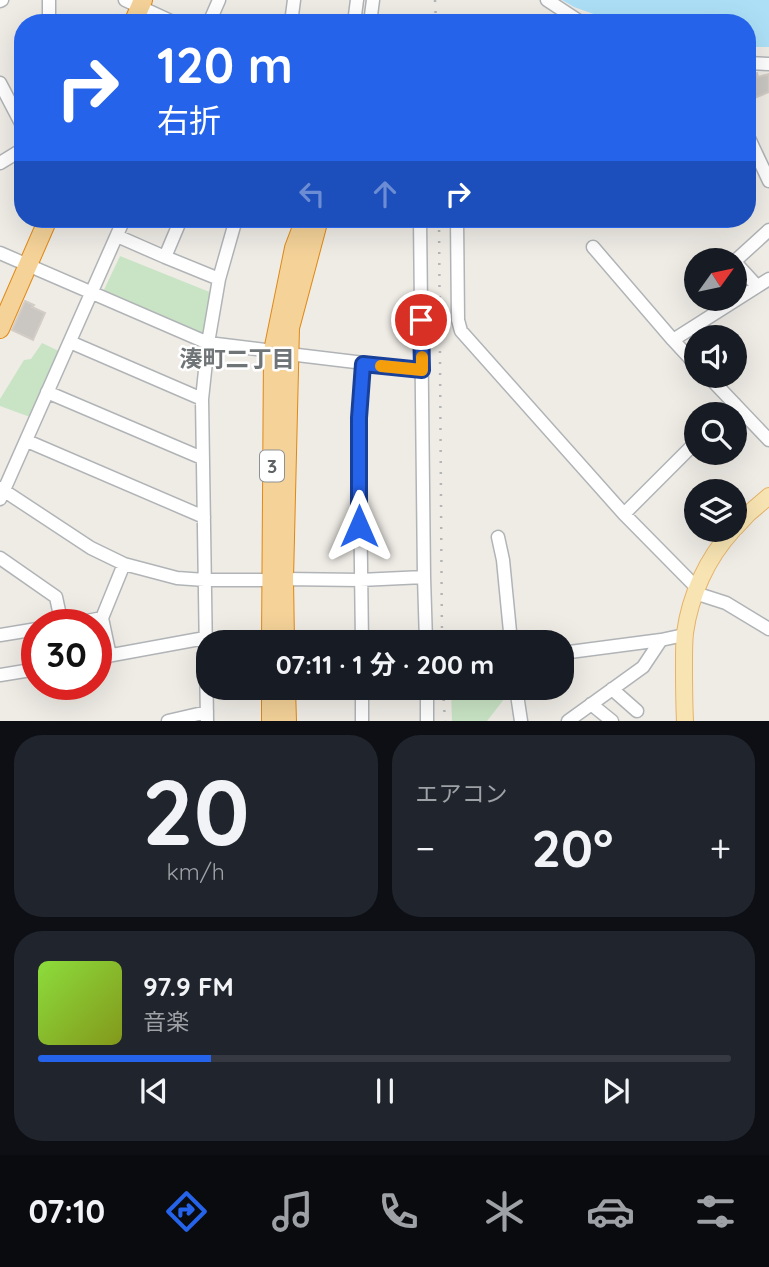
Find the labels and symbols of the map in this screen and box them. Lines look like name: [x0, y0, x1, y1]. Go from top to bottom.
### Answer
north arrow: [684, 248, 747, 312]
pin: [391, 290, 451, 350]
district label: 湊町二丁目: [180, 344, 295, 373]
road number: 3: [260, 450, 284, 481]
position arrow: [322, 489, 396, 563]
speed limit sign: 30: [21, 609, 112, 700]

